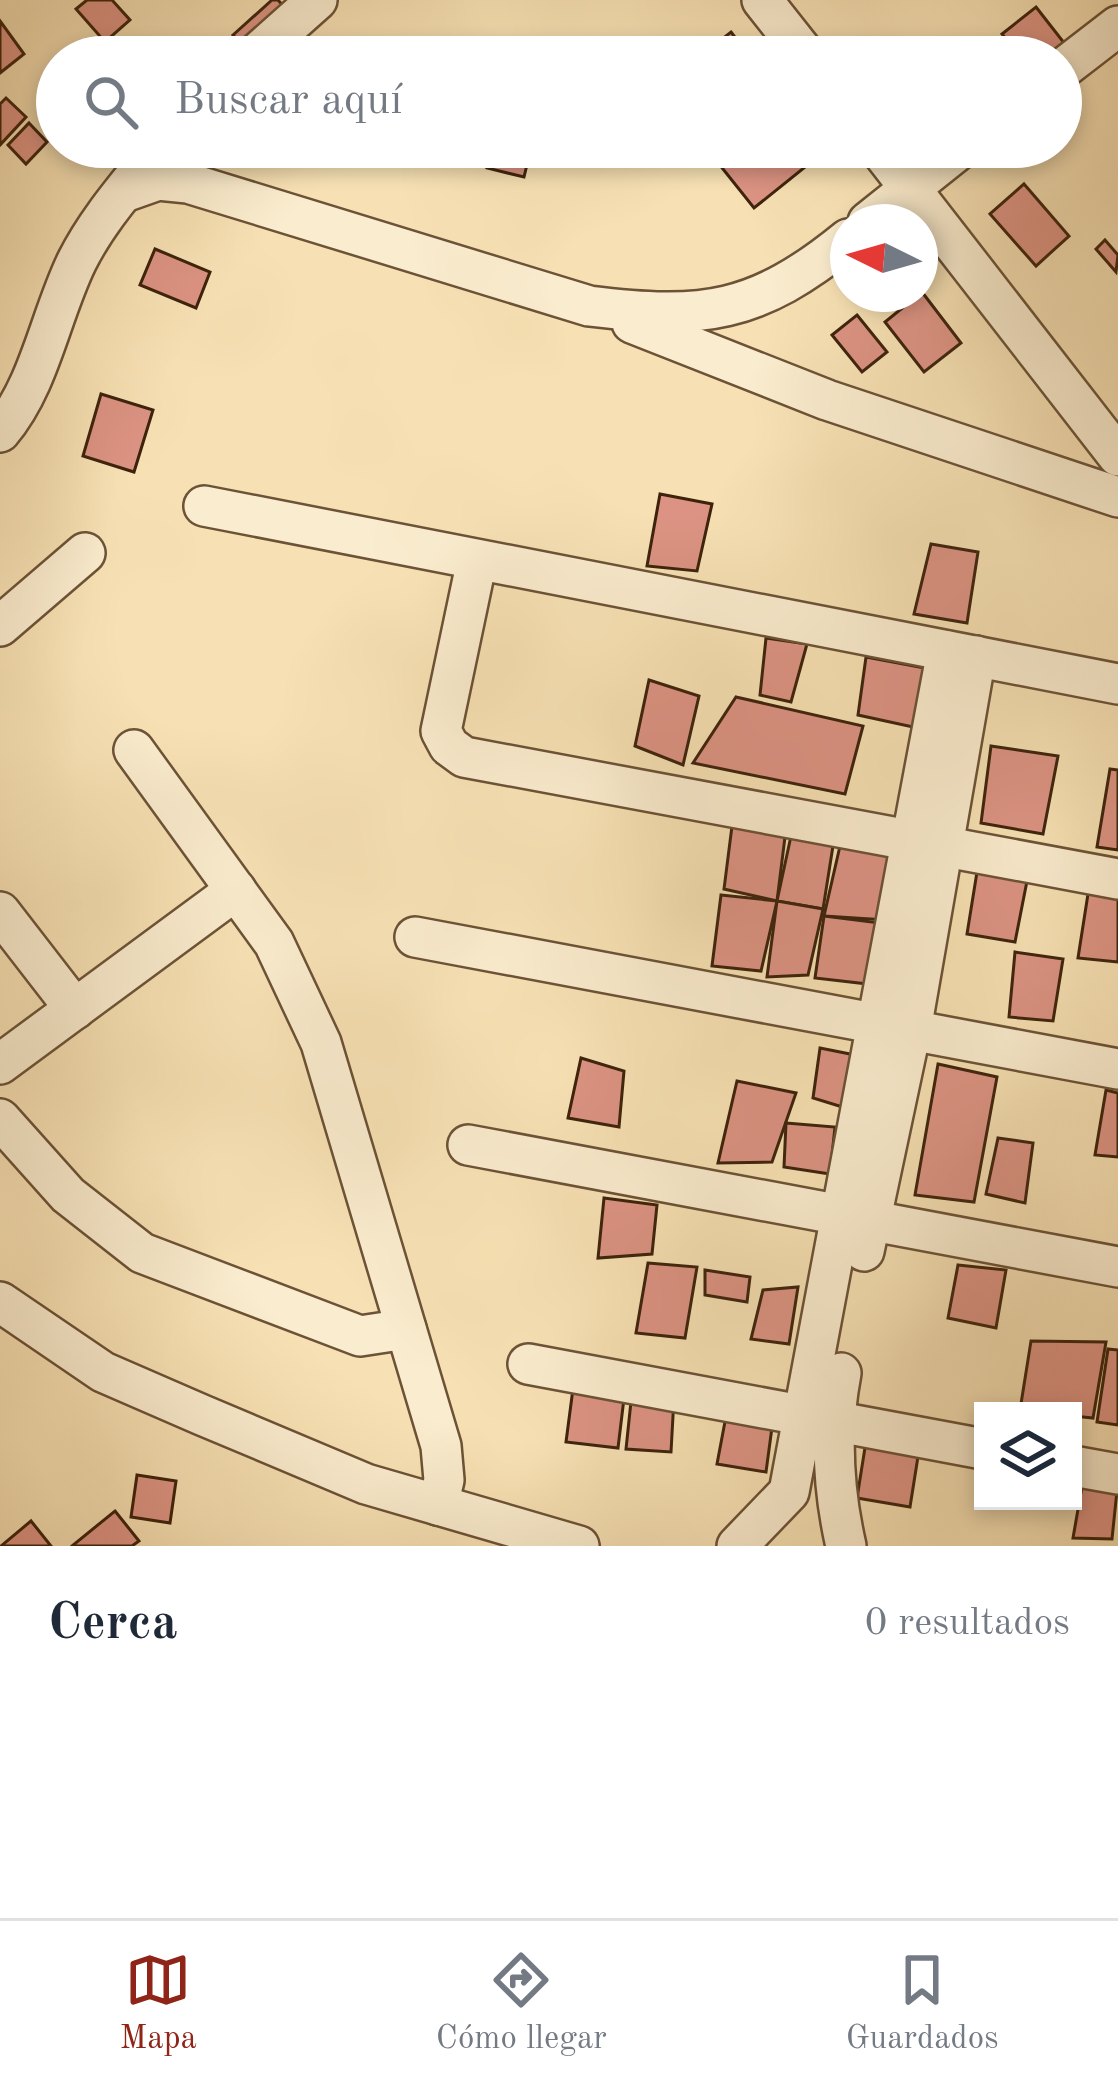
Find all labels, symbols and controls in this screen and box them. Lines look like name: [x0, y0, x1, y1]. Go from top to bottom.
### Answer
search box: [36, 36, 1082, 168]
icon: search: [78, 69, 144, 135]
text: Buscar aquí: [174, 79, 403, 124]
north arrow: [830, 204, 938, 312]
map controls: [974, 1402, 1082, 1510]
button: layers: [974, 1402, 1082, 1510]
text: Cerca: [48, 1599, 178, 1650]
text: 0 resultados: [865, 1604, 1070, 1643]
tab: Mapa: [120, 1947, 197, 2060]
tab: Cómo llegar: [436, 1947, 607, 2060]
tab: Guardados: [846, 1947, 998, 2060]

